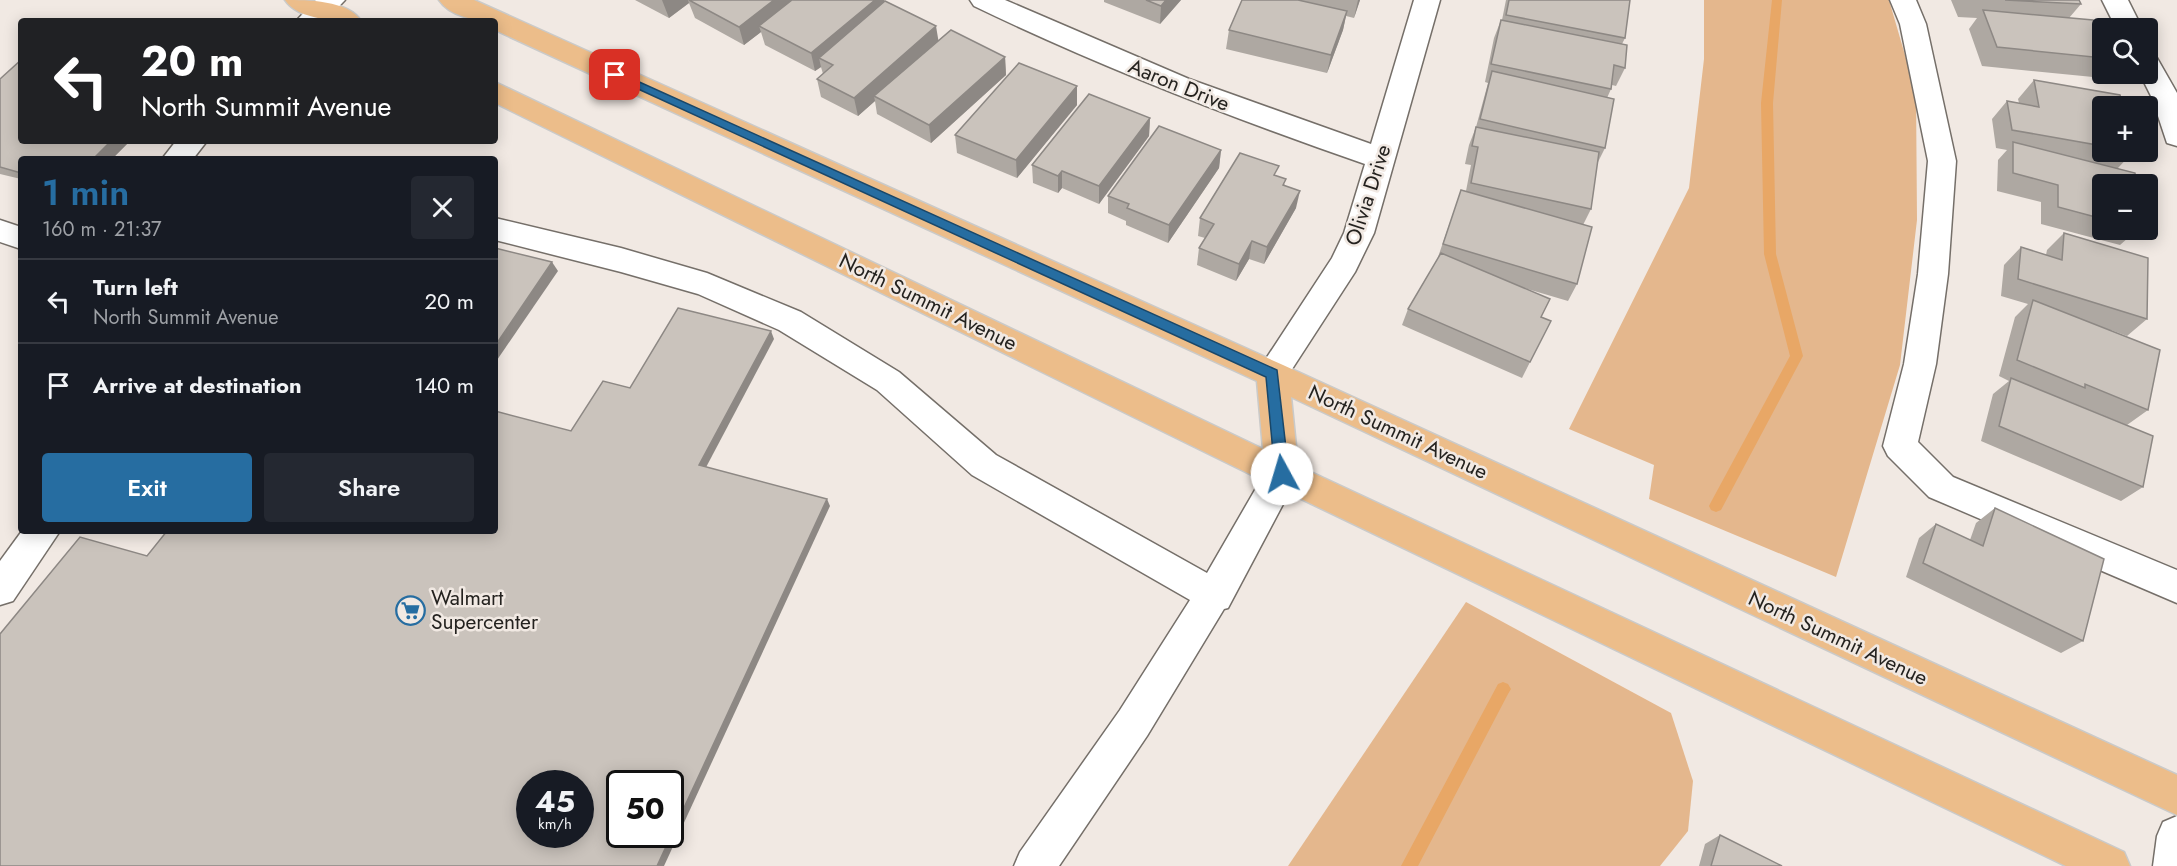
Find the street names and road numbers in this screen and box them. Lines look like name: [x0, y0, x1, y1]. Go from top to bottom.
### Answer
street label: Aaron Drive: [1124, 51, 1234, 119]
street label: Olivia Drive: [1338, 140, 1398, 249]
street label: North Summit Avenue: [834, 246, 1022, 358]
street label: North Summit Avenue: [1303, 377, 1493, 487]
street label: North Summit Avenue: [1743, 583, 1933, 693]

